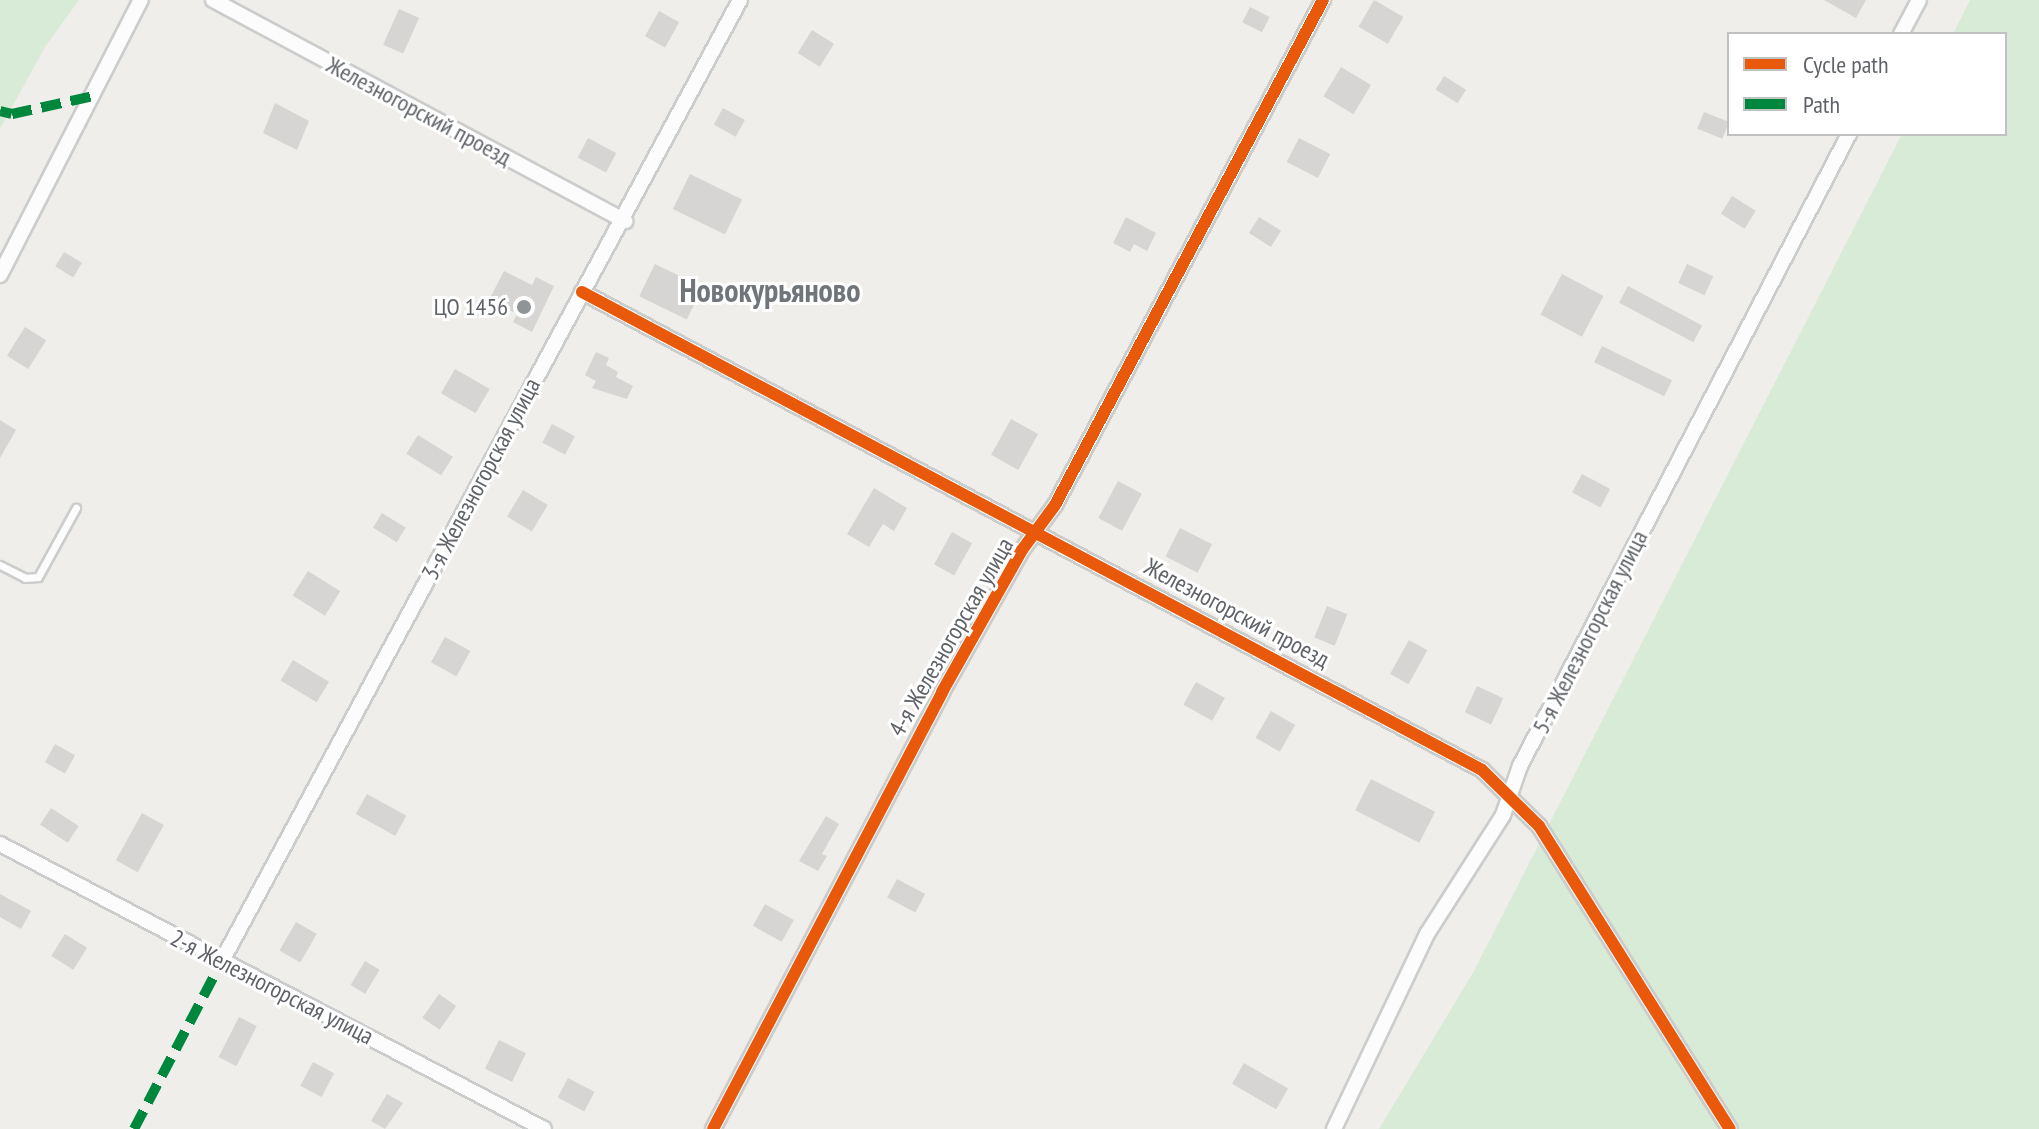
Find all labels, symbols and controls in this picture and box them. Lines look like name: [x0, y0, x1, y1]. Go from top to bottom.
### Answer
legend: [1727, 32, 2007, 136]
text: Cycle path: [1803, 49, 1889, 80]
street label: Железногорский проезд: [322, 50, 516, 172]
text: Path: [1803, 89, 1840, 120]
district label: Новокурьяново: [680, 271, 860, 309]
place label: ЦО 1456: [434, 293, 508, 321]
marker: ЦО 1456: [515, 298, 533, 316]
street label: 3-я Железногорская улица: [416, 373, 546, 585]
street label: 5-я Железногорская улица: [1526, 526, 1654, 738]
street label: 4-я Железногорская улица: [882, 533, 1020, 741]
street label: Железногорский проезд: [1140, 552, 1334, 674]
street label: 2-я Железногорская улица: [166, 923, 378, 1051]

